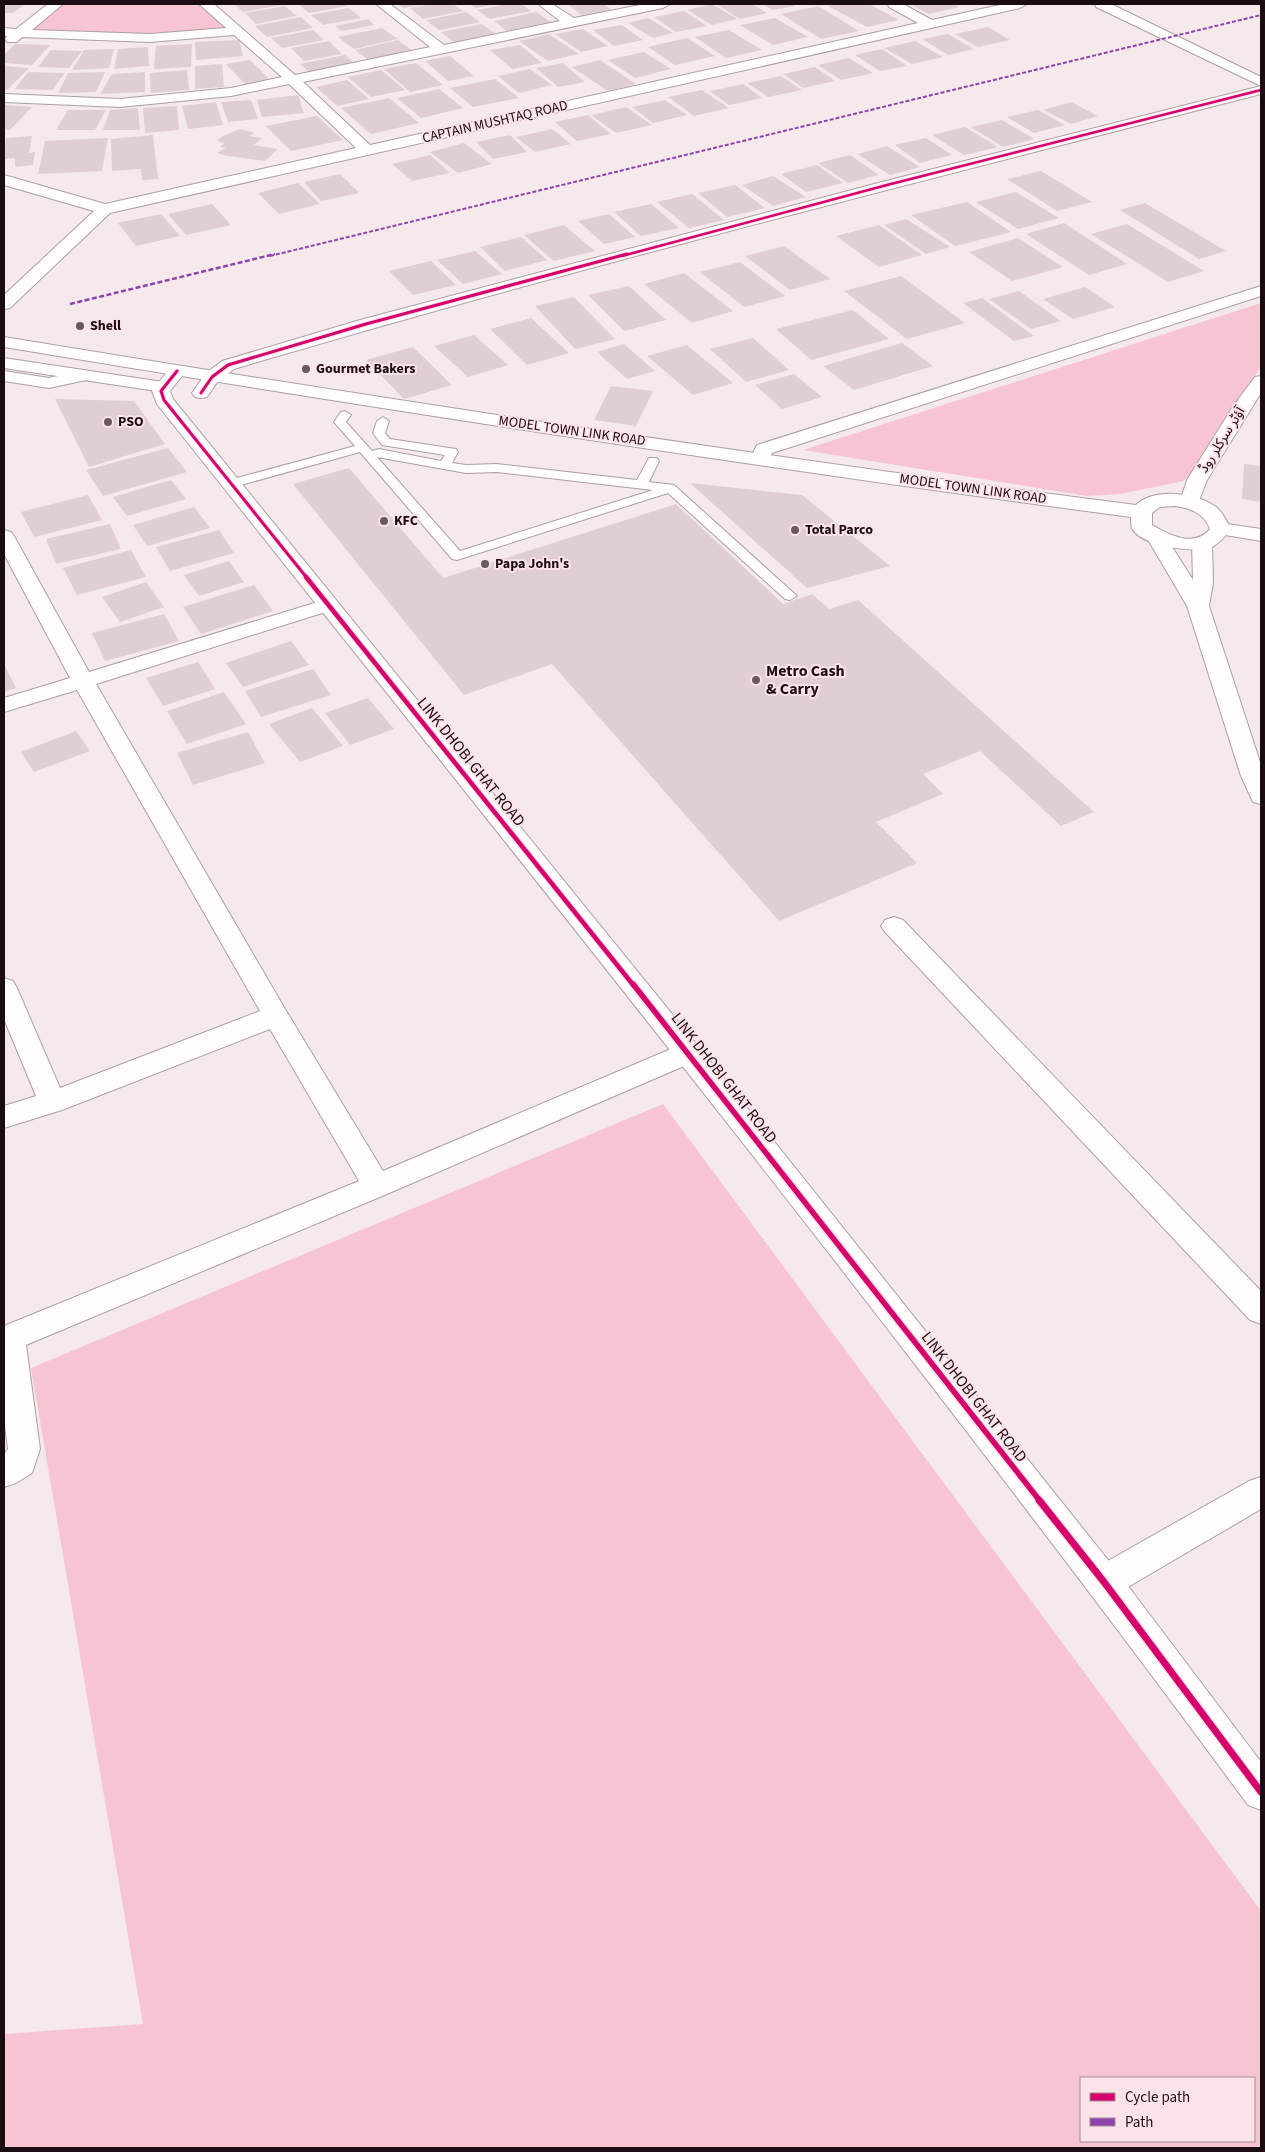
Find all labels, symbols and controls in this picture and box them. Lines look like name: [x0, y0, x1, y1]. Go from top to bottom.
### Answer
street label: CAPTAIN MUSHTAQ ROAD: [420, 96, 570, 148]
place label: Shell: [90, 316, 121, 336]
marker: Shell: [74, 320, 86, 332]
place label: Gourmet Bakers: [316, 359, 416, 379]
marker: Gourmet Bakers: [300, 363, 312, 375]
street label: آؤٹر سرکلر روڈ: [1194, 402, 1251, 477]
street label: MODEL TOWN LINK ROAD: [497, 411, 647, 451]
place label: PSO: [118, 412, 144, 432]
marker: PSO: [102, 416, 114, 428]
street label: MODEL TOWN LINK ROAD: [898, 469, 1048, 509]
place label: KFC: [394, 511, 418, 531]
marker: KFC: [378, 515, 390, 527]
place label: Total Parco: [805, 520, 873, 540]
marker: Total Parco: [789, 524, 801, 536]
place label: Papa John's: [495, 554, 569, 574]
marker: Papa John's: [479, 558, 491, 570]
place label: Metro Cash & Carry: [766, 660, 845, 700]
marker: Metro Cash & Carry: [750, 674, 762, 686]
street label: LINK DHOBI GHAT ROAD: [412, 693, 530, 831]
street label: LINK DHOBI GHAT ROAD: [666, 1008, 782, 1148]
street label: LINK DHOBI GHAT ROAD: [916, 1327, 1032, 1467]
legend: [1080, 2077, 1255, 2142]
text: Cycle path: [1125, 2087, 1190, 2108]
text: Path: [1125, 2112, 1153, 2133]

